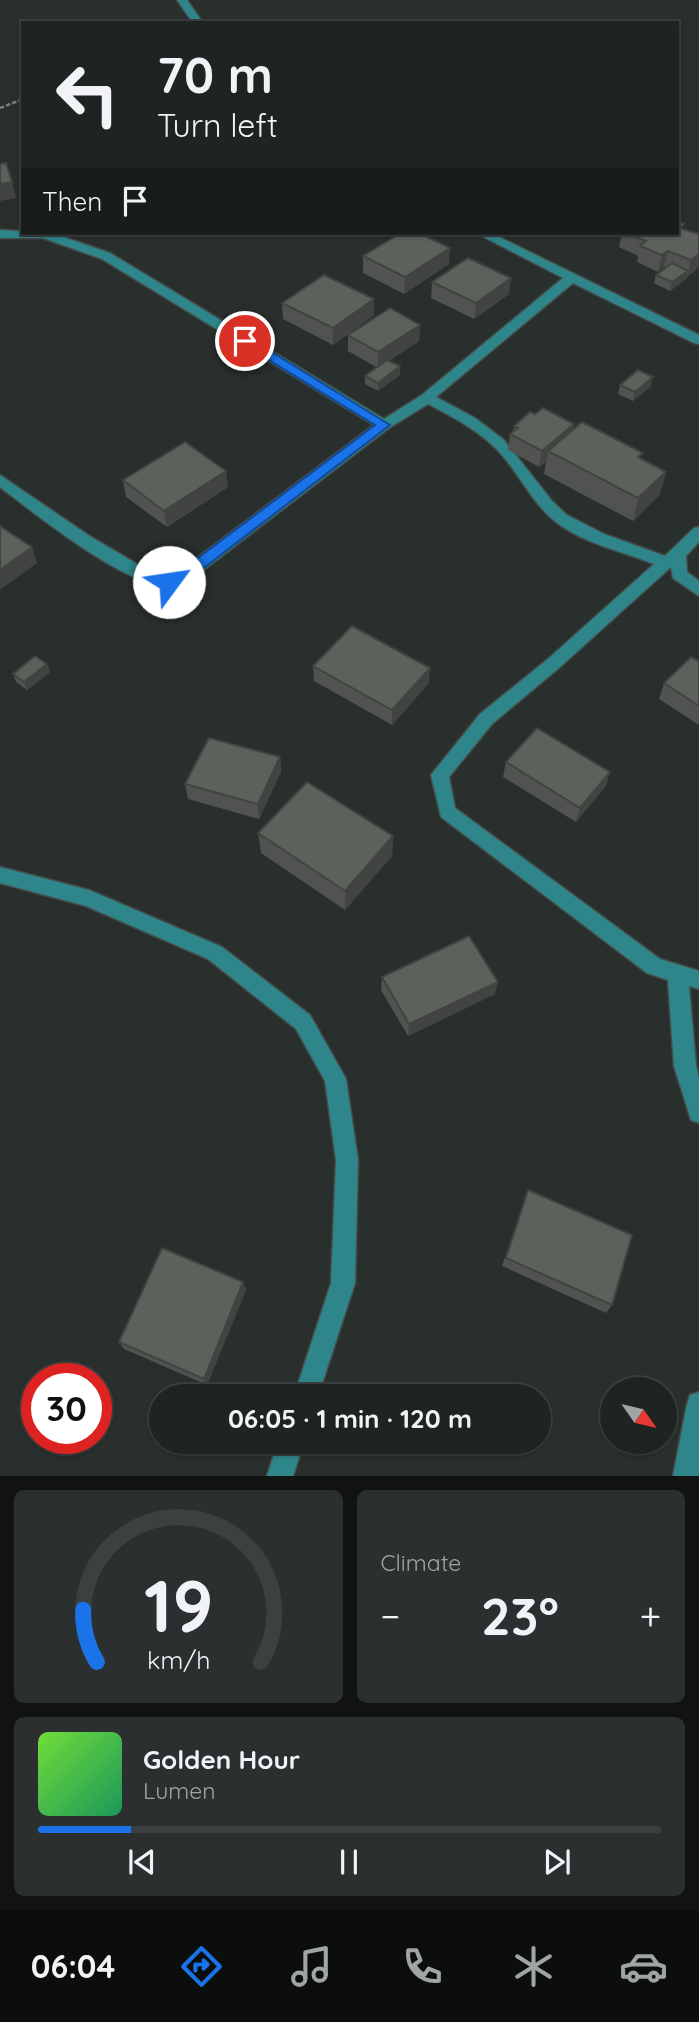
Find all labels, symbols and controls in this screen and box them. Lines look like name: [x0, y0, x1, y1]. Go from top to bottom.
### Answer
text: 70 m: [157, 44, 273, 105]
icon: left: [42, 49, 133, 140]
text: Turn left: [157, 105, 278, 145]
icon: arrive: [116, 182, 154, 220]
text: Then: [42, 185, 102, 218]
pin: [215, 311, 275, 371]
icon: arrive: [226, 322, 264, 360]
position arrow: [132, 545, 206, 619]
speed limit sign: 30: [21, 1363, 112, 1454]
north arrow: [600, 1377, 677, 1454]
map controls: [600, 1377, 677, 1454]
text: 06:05 · 1 min · 120 m: [228, 1402, 472, 1435]
text: Climate: [381, 1548, 461, 1577]
text: 19: [143, 1560, 213, 1651]
text: 23°: [481, 1583, 559, 1648]
text: −: [381, 1592, 400, 1640]
text: +: [640, 1592, 661, 1640]
text: km/h: [147, 1644, 210, 1675]
text: Golden Hour: [143, 1743, 300, 1776]
text: Lumen: [143, 1776, 216, 1805]
icon: previous: [123, 1843, 161, 1881]
icon: pause: [330, 1843, 368, 1881]
icon: next: [538, 1843, 576, 1881]
icon: directions: [177, 1942, 226, 1991]
icon: music: [287, 1942, 336, 1991]
icon: phone: [398, 1942, 447, 1991]
icon: climate: [509, 1942, 558, 1991]
icon: car: [619, 1942, 668, 1991]
text: 06:04: [31, 1946, 115, 1986]

